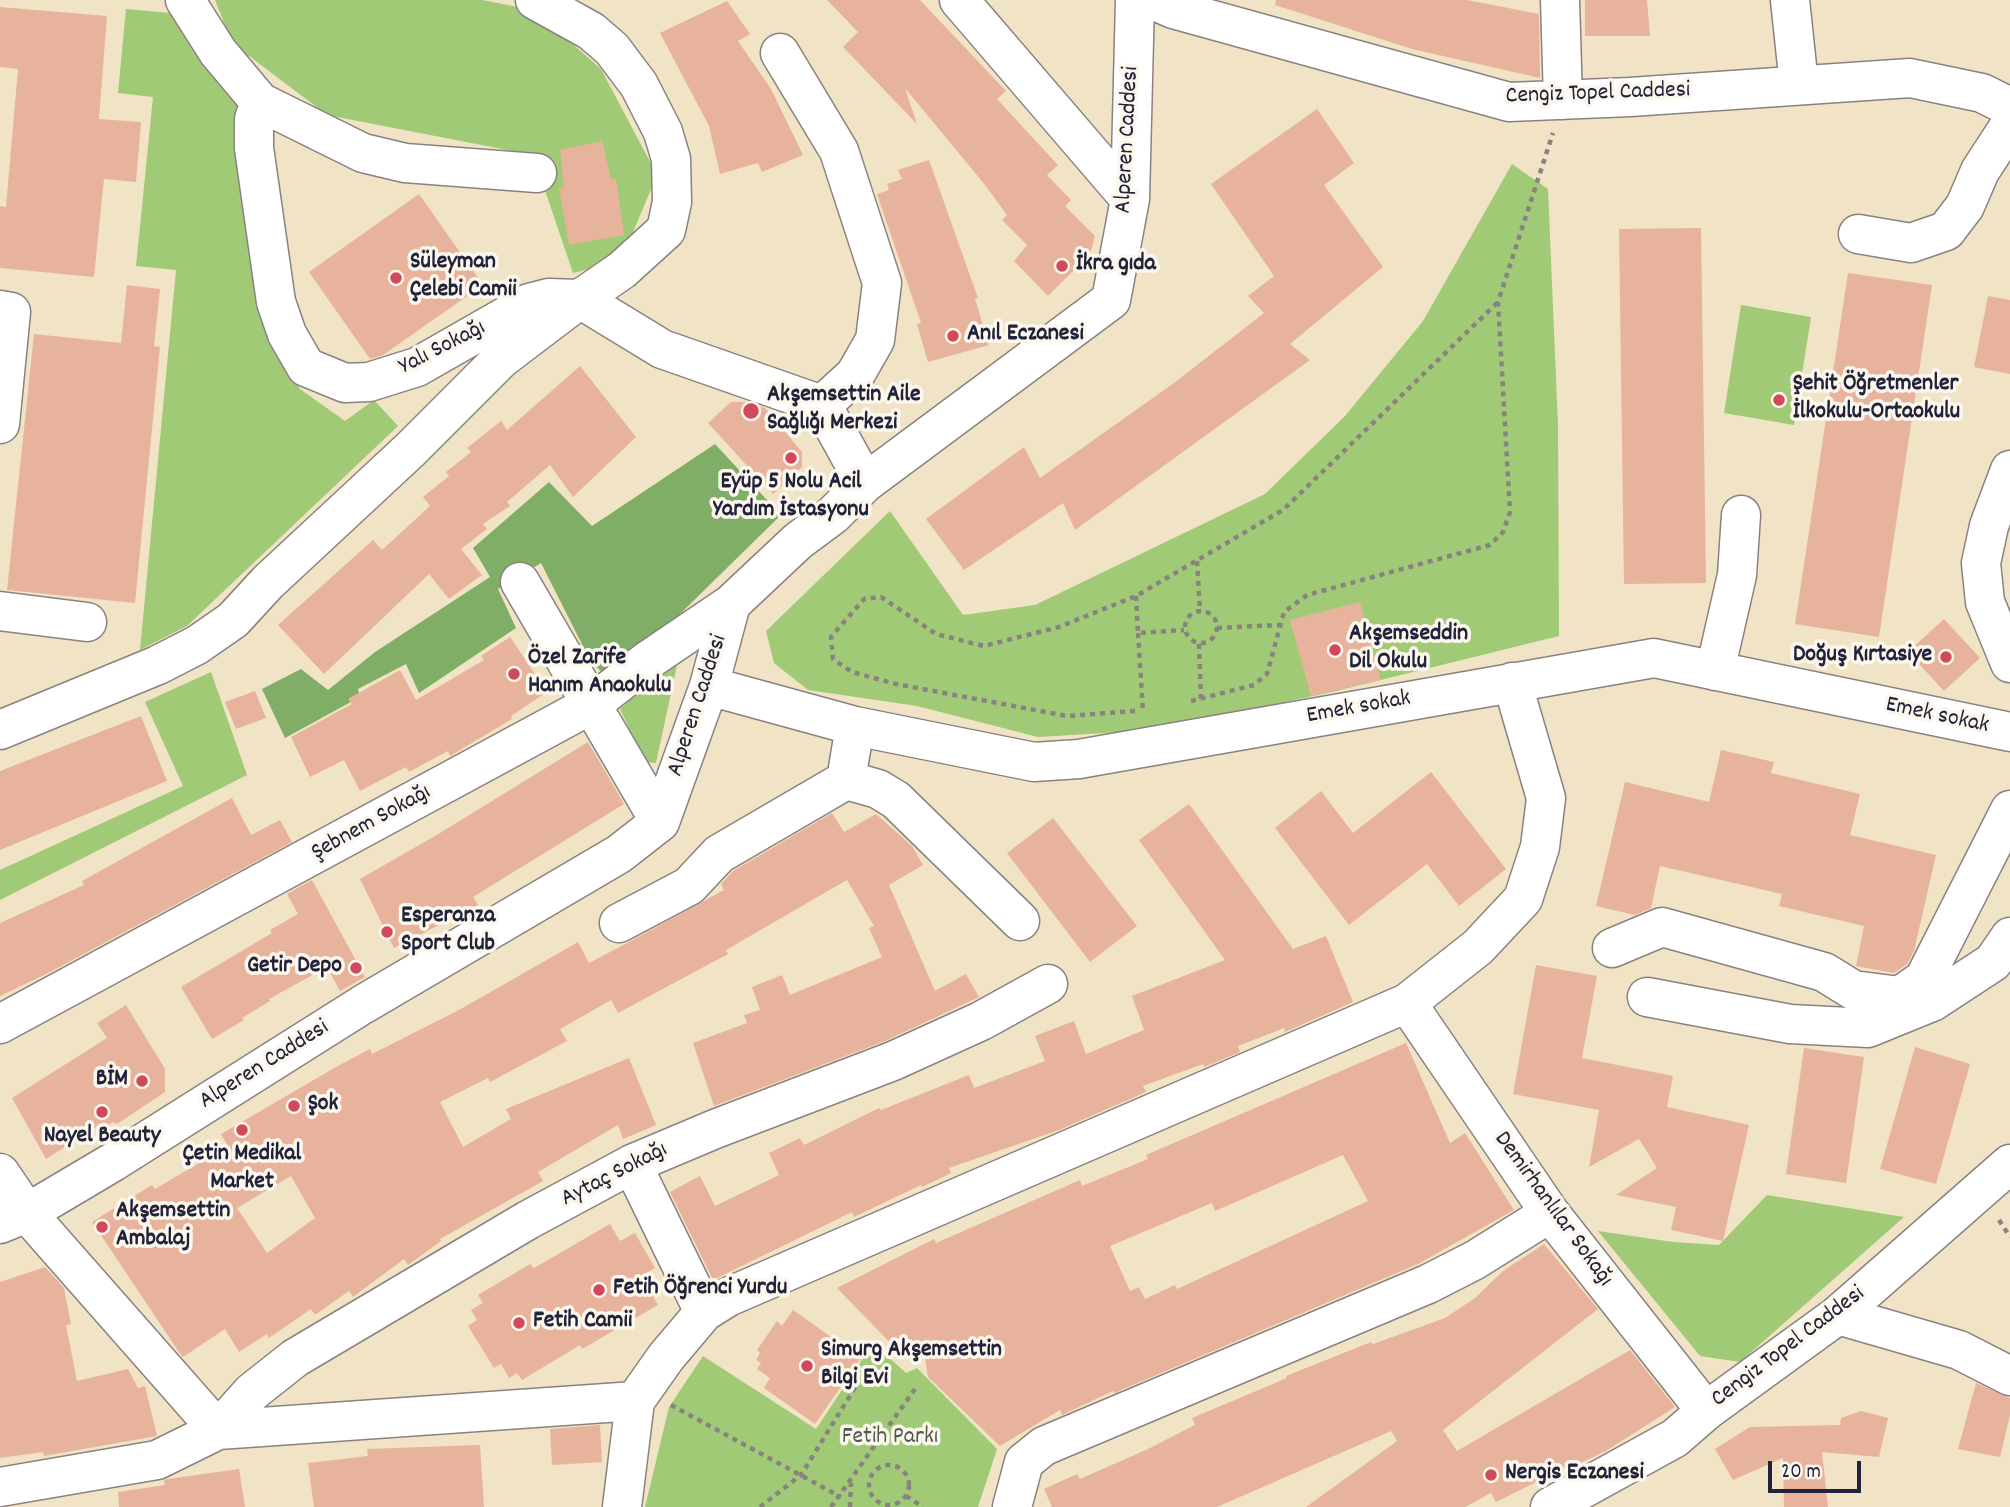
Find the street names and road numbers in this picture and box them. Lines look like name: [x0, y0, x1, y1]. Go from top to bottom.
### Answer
street label: Alperen Caddesi: [1111, 66, 1147, 214]
street label: Cengiz Topel Caddesi: [1505, 77, 1691, 113]
street label: Yalı Sokağı: [395, 315, 491, 383]
street label: Alperen Caddesi: [663, 632, 735, 780]
street label: Emek sokak: [1305, 686, 1413, 732]
street label: Emek sokak: [1883, 692, 1991, 742]
street label: Şebnem Sokağı: [307, 779, 437, 869]
street label: Alperen Caddesi: [195, 1015, 335, 1117]
street label: Demirhanlılar Sokağı: [1486, 1127, 1618, 1293]
street label: Aytaç Sokağı: [557, 1137, 673, 1215]
street label: Cengiz Topel Caddesi: [1707, 1281, 1871, 1415]

